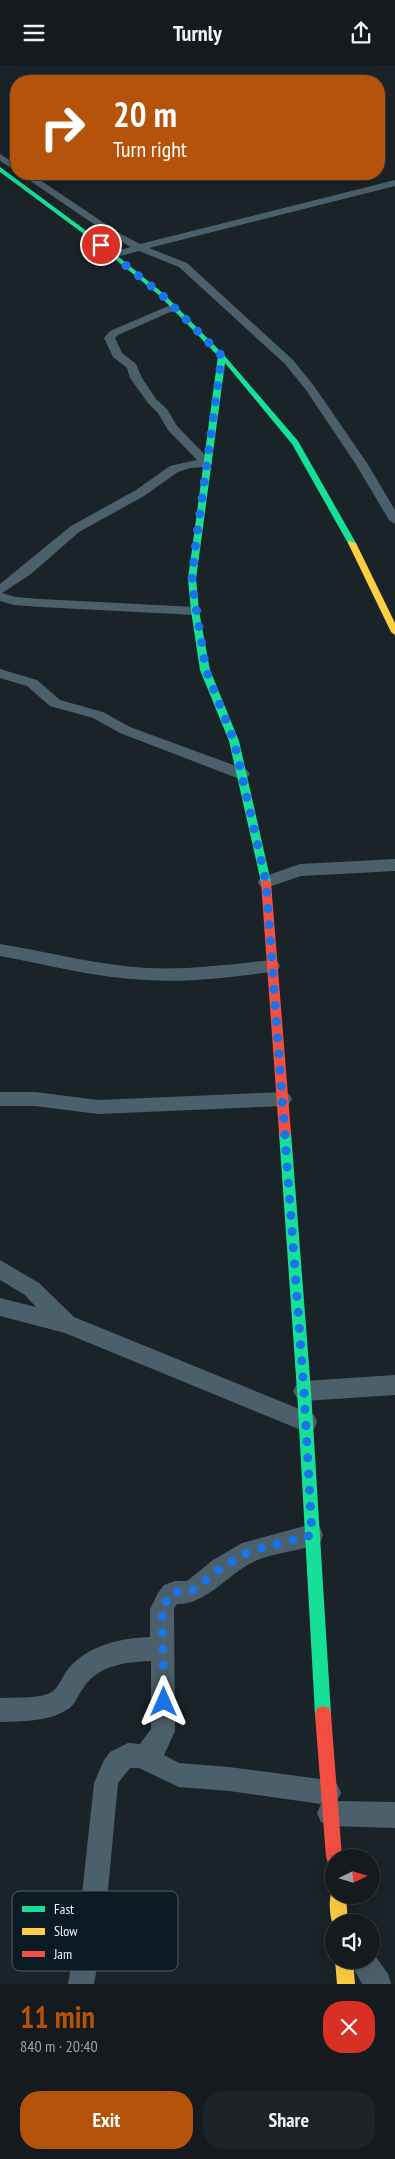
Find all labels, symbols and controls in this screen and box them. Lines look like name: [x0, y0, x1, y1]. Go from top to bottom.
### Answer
icon: menu: [20, 19, 48, 47]
text: Turnly: [173, 19, 222, 47]
icon: share: [347, 19, 375, 47]
text: 20 m: [113, 91, 177, 137]
icon: right: [30, 95, 95, 160]
text: Turn right: [113, 135, 187, 163]
pin: [80, 224, 122, 266]
icon: arrive: [87, 231, 115, 259]
position arrow: [137, 1675, 189, 1727]
north arrow: [325, 1849, 380, 1904]
map controls: [325, 1849, 380, 1969]
legend: [12, 1891, 178, 1971]
text: Fast: [54, 1900, 74, 1918]
button: sound: [325, 1914, 380, 1969]
text: Slow: [54, 1922, 78, 1940]
text: Jam: [53, 1945, 72, 1963]
text: 11 min: [20, 1997, 95, 2036]
button: close: [323, 2001, 375, 2053]
text: 840 m · 20:40: [20, 2036, 98, 2056]
button: Exit: [20, 2091, 193, 2149]
button: Share: [203, 2091, 375, 2149]

